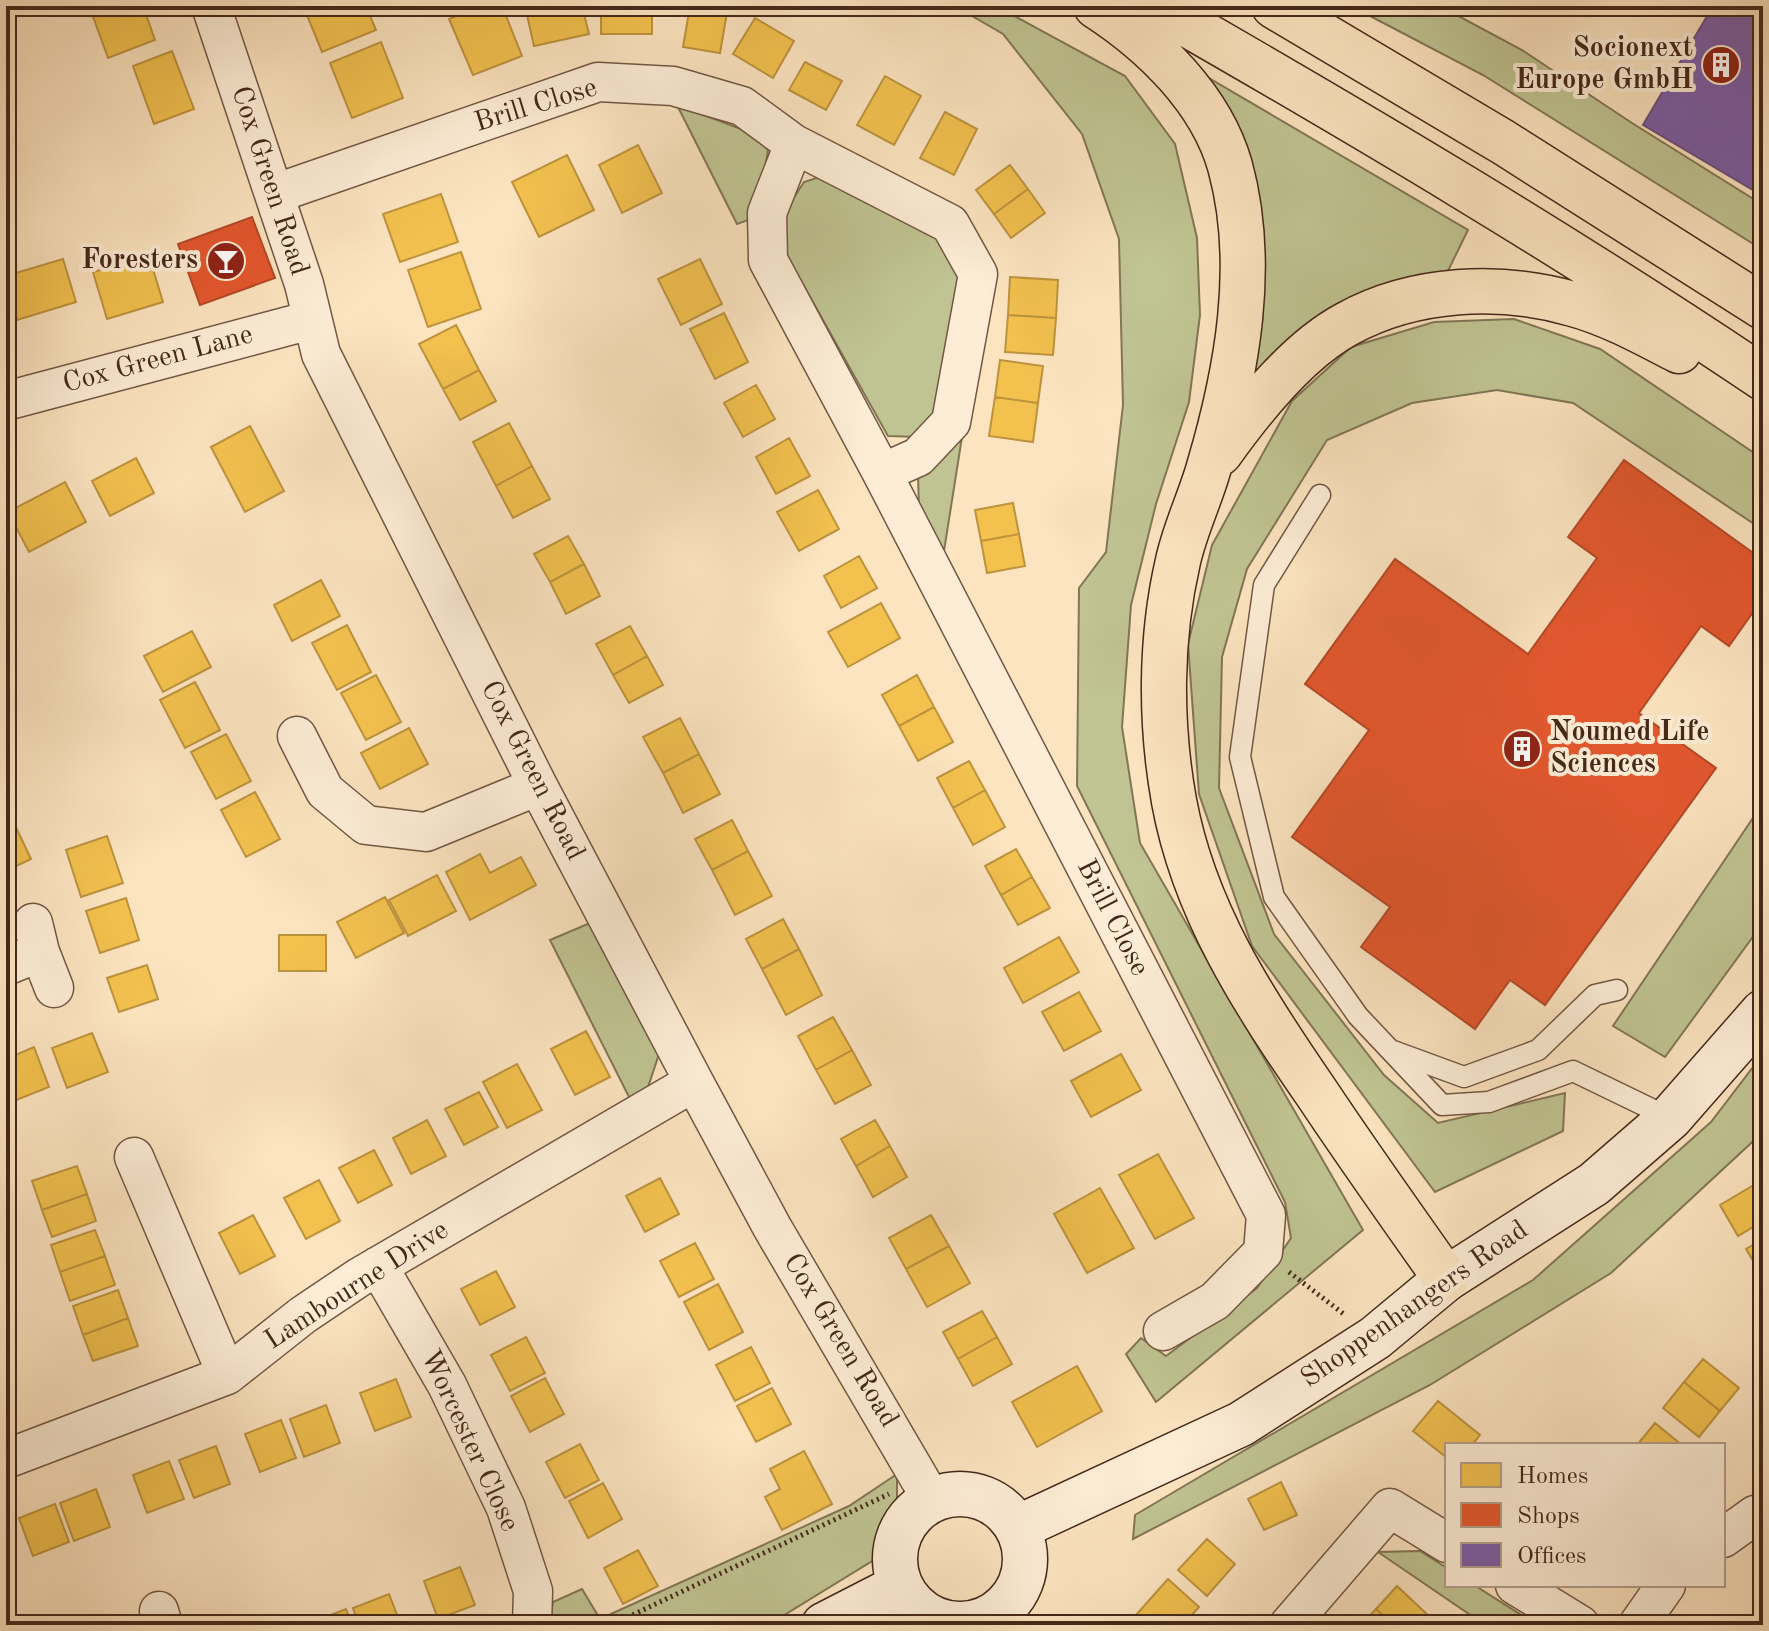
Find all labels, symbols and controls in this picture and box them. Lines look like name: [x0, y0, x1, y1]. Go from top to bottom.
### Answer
place label: Socionext Europe GmbH: [1515, 35, 1693, 95]
building icon: Socionext Europe GmbH: [1700, 44, 1742, 86]
street label: Brill Close: [471, 74, 601, 138]
street label: Cox Green Road: [225, 83, 313, 279]
bar icon: Foresters: [205, 240, 247, 282]
place label: Foresters: [81, 247, 198, 275]
street label: Cox Green Lane: [60, 321, 256, 399]
street label: Cox Green Road: [475, 677, 589, 865]
place label: Noumed Life Sciences: [1550, 719, 1710, 779]
building icon: Noumed Life Sciences: [1501, 728, 1543, 770]
street label: Brill Close: [1071, 855, 1153, 981]
street label: Lambourne Drive: [260, 1216, 454, 1356]
street label: Shoppenhangers Road: [1297, 1216, 1533, 1394]
street label: Cox Green Road: [777, 1249, 903, 1433]
street label: Worcester Close: [415, 1346, 523, 1536]
legend: [1445, 1443, 1725, 1587]
text: Homes: [1517, 1465, 1588, 1489]
text: Shops: [1517, 1505, 1580, 1529]
text: Offices: [1517, 1545, 1586, 1569]

